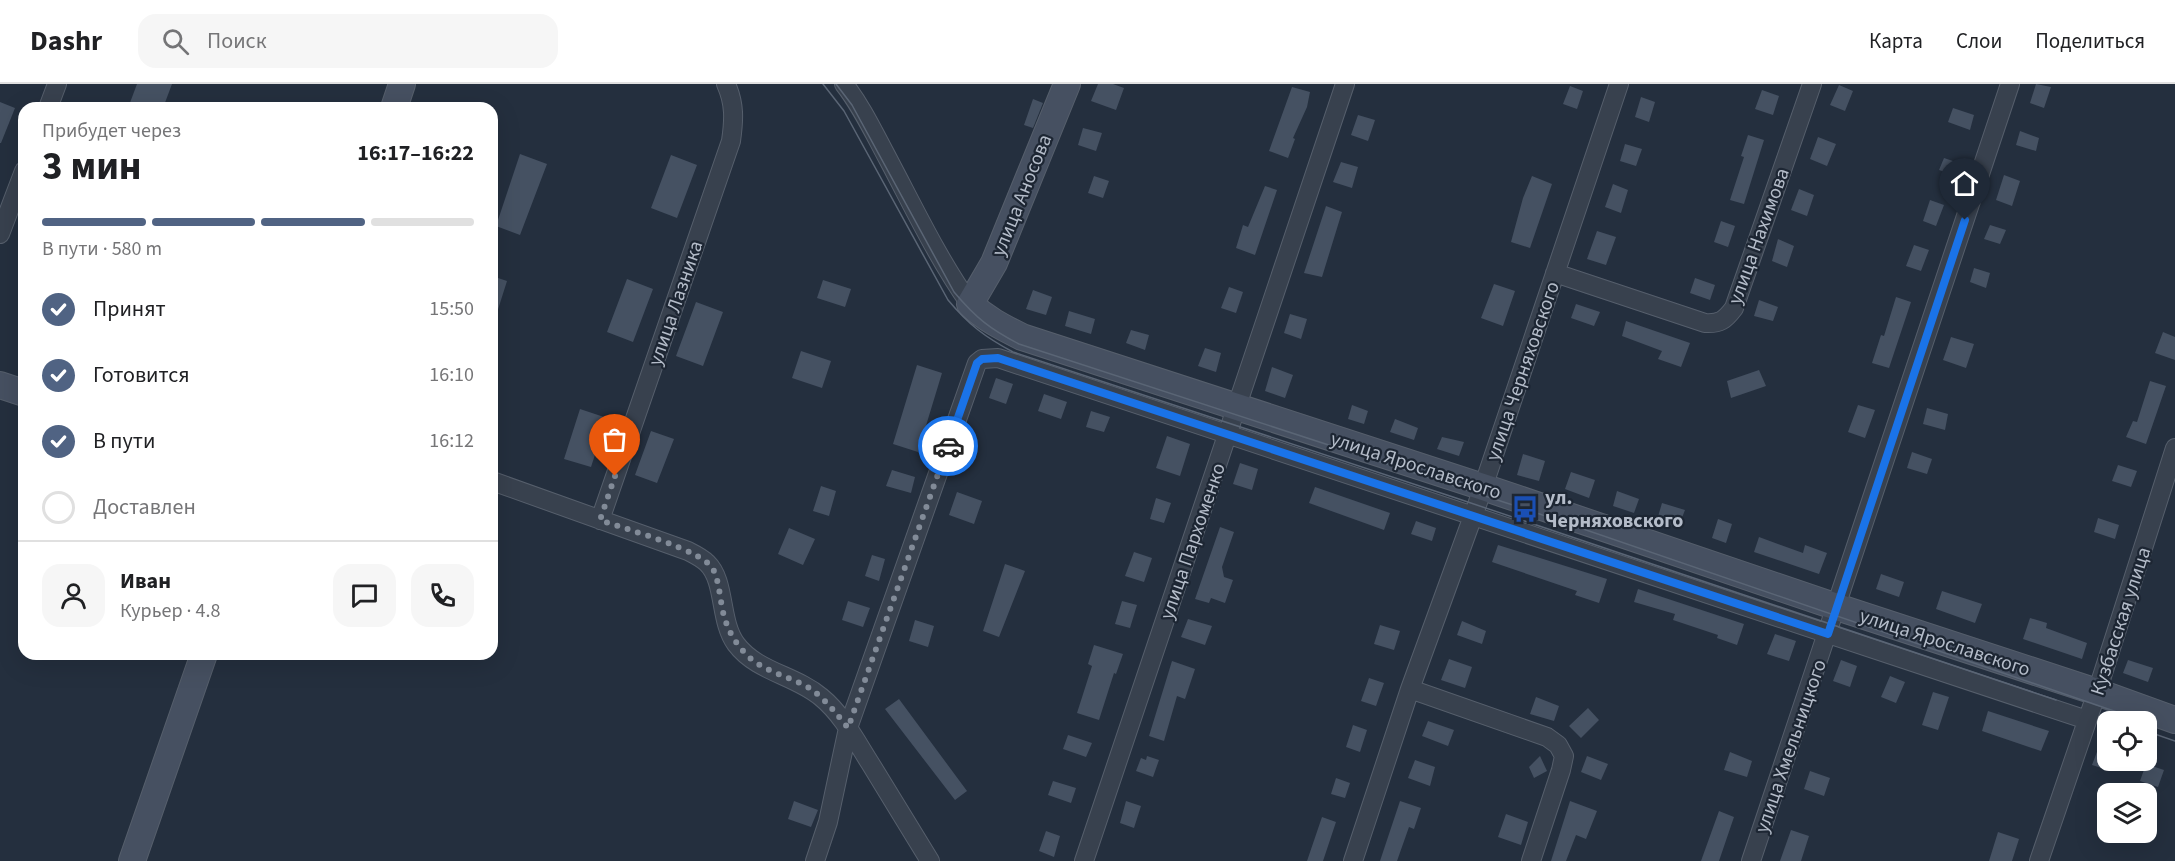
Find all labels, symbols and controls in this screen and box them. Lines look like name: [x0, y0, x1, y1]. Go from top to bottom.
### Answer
search box: [138, 14, 558, 68]
text: Dashr: [30, 21, 102, 61]
icon: search: [159, 25, 192, 58]
text: Поиск: [207, 25, 267, 57]
text: Карта: [1869, 26, 1923, 56]
text: Слои: [1956, 26, 2002, 56]
text: Поделиться: [2035, 26, 2145, 56]
text: Прибудет через: [42, 117, 181, 145]
street label: улица Аносова: [985, 130, 1059, 261]
text: 16:17–16:22: [357, 137, 474, 169]
text: 3 мин: [42, 139, 142, 195]
pin: [1939, 158, 1990, 220]
street label: улица Нахимова: [1721, 164, 1797, 309]
icon: home: [1948, 167, 1981, 200]
text: В пути · 580 m: [42, 235, 162, 263]
street label: улица Лазника: [641, 237, 710, 370]
street label: улица Черняховского: [1479, 278, 1567, 465]
icon: check: [42, 293, 75, 326]
text: Принят: [93, 293, 166, 325]
text: 15:50: [429, 295, 474, 323]
icon: check: [42, 359, 75, 392]
text: Готовится: [93, 359, 190, 391]
text: 16:10: [429, 361, 474, 389]
pin: [589, 414, 640, 476]
courier: [918, 416, 978, 476]
icon: bag: [598, 423, 631, 456]
icon: check: [42, 425, 75, 458]
text: В пути: [93, 425, 155, 457]
street label: улица Ярославского: [1327, 425, 1505, 507]
text: 16:12: [429, 427, 474, 455]
icon: car: [932, 430, 965, 463]
street label: улица Пархоменко: [1153, 459, 1233, 623]
place label: ул. Черняховского: [1545, 484, 1683, 535]
text: Доставлен: [93, 491, 196, 523]
bus stop icon: ул. Черняховского: [1510, 494, 1540, 524]
street label: Кузбасская улица: [2084, 544, 2158, 699]
button: person: [42, 564, 105, 627]
button: chat: [333, 564, 396, 627]
button: phone: [411, 564, 474, 627]
text: Иван: [120, 565, 171, 597]
text: Курьер · 4.8: [120, 597, 220, 625]
street label: улица Ярославского: [1856, 602, 2034, 684]
street label: улица Хмельницкого: [1748, 656, 1834, 837]
map controls: [2097, 711, 2157, 843]
button: locate: [2097, 711, 2157, 771]
button: layers: [2097, 783, 2157, 843]

